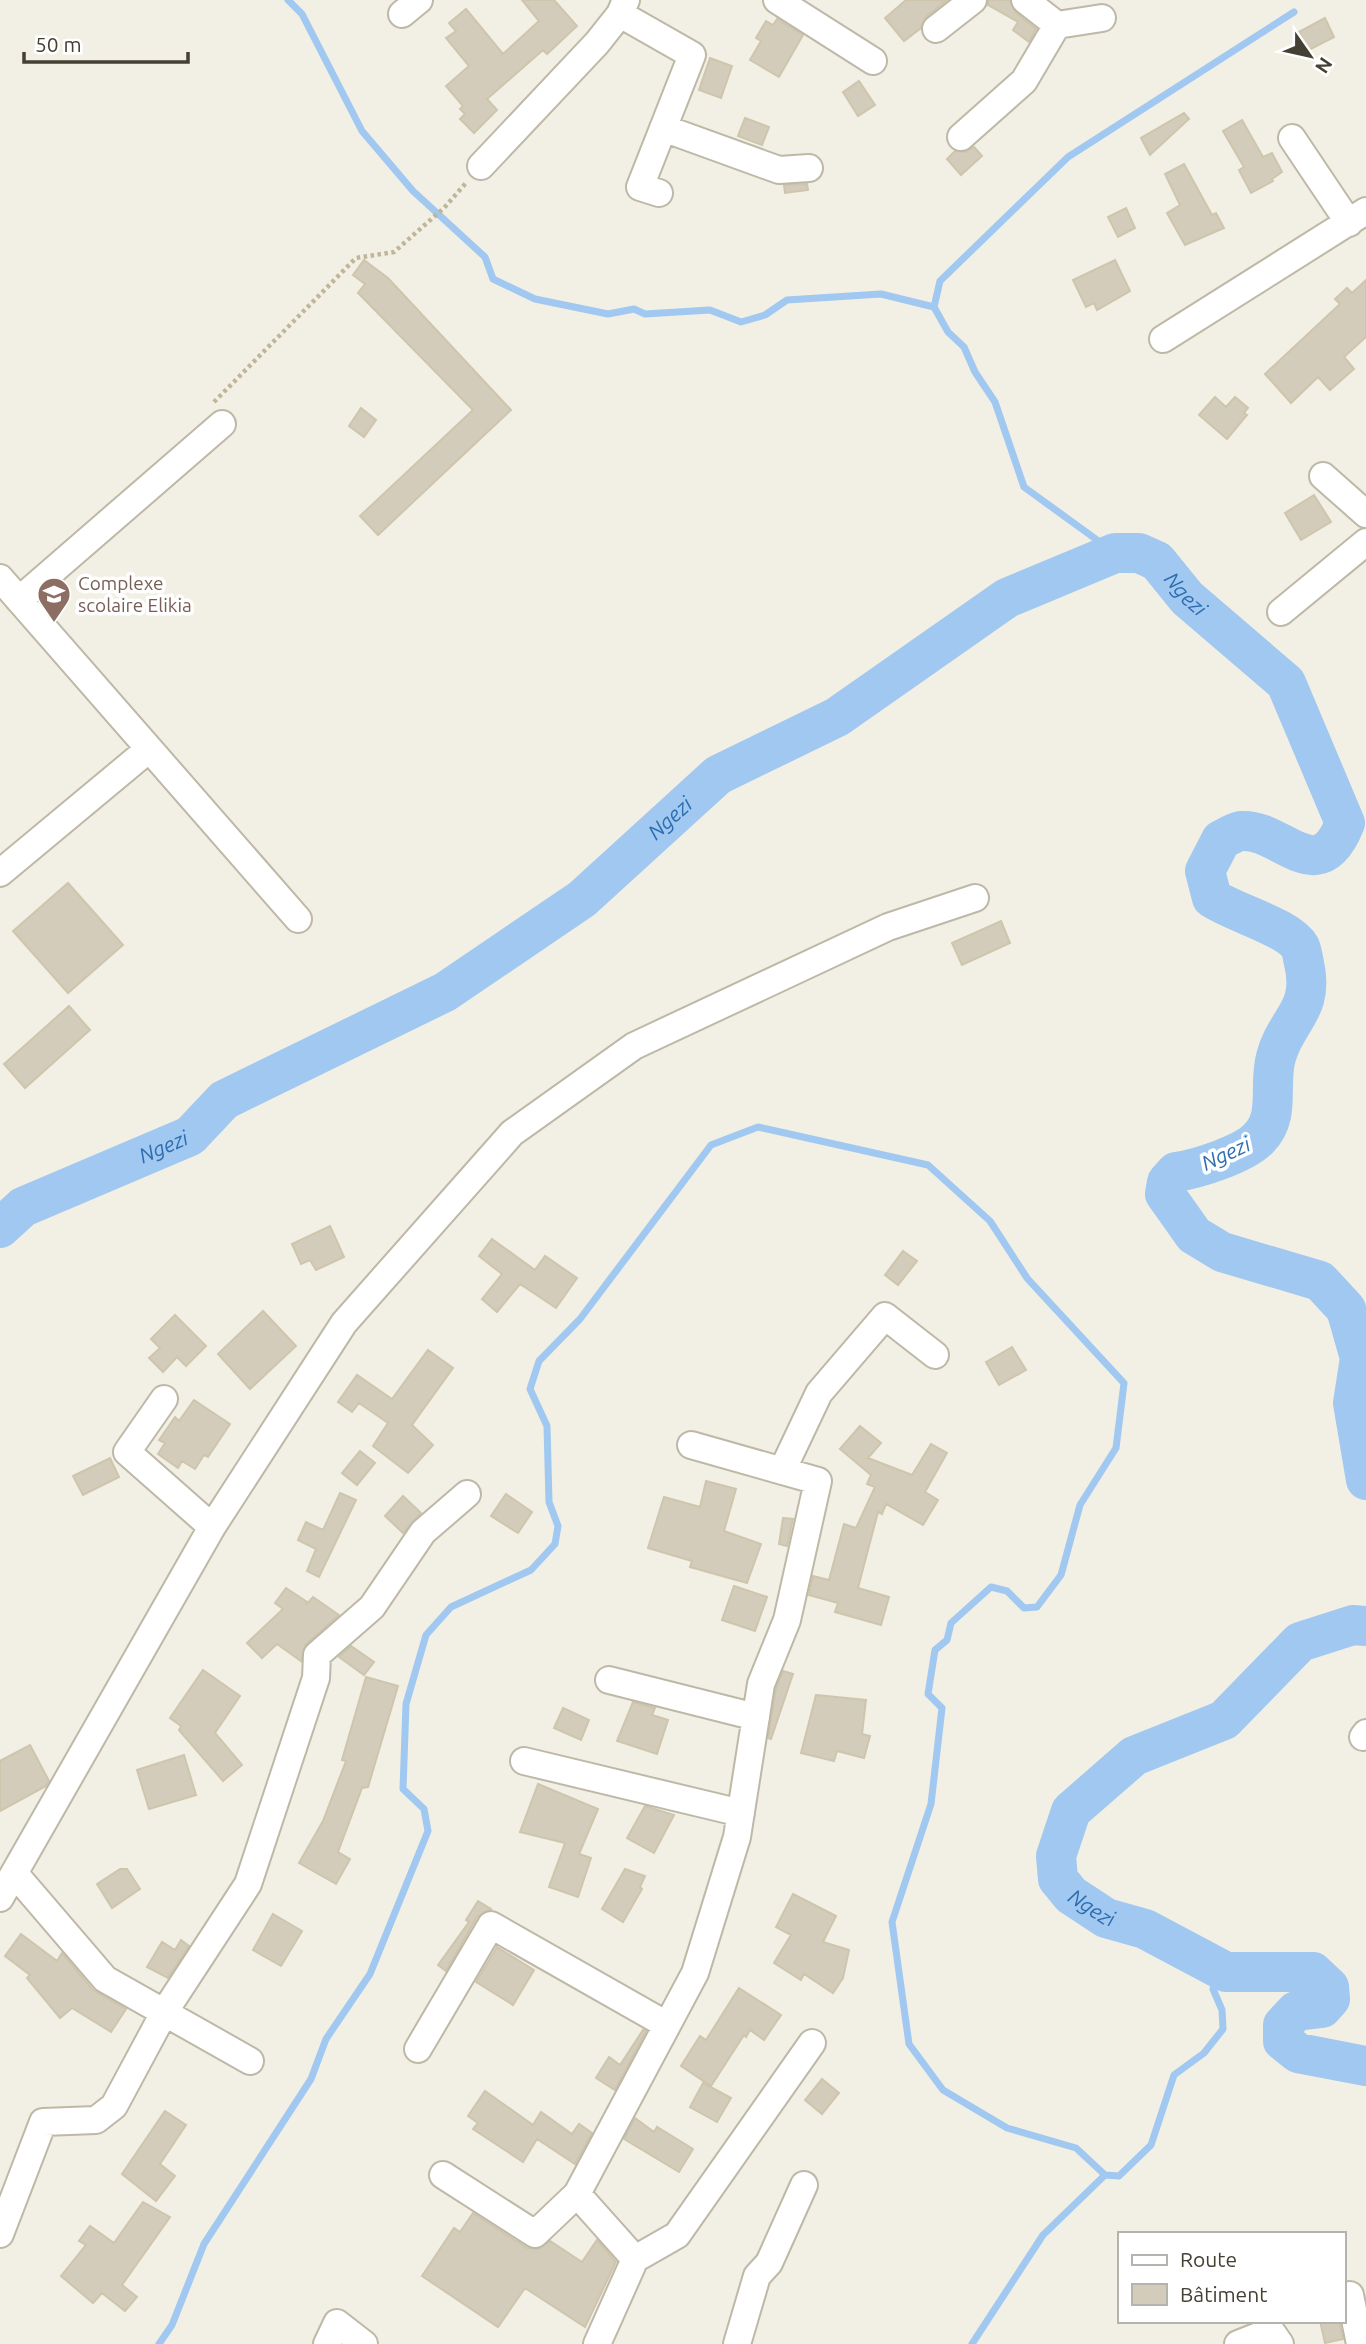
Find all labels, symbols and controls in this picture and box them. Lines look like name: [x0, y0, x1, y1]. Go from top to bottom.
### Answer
scale bar: [24, 21, 189, 65]
north arrow: [1275, 21, 1345, 91]
text: 50 m: [35, 32, 82, 56]
text: N: [1311, 53, 1337, 78]
water label: Ngezi: [1160, 567, 1212, 621]
place label: Complexe scolaire Elikia: [78, 572, 192, 616]
school or university icon: Complexe scolaire Elikia: [35, 575, 73, 624]
water label: Ngezi: [642, 791, 697, 844]
water label: Ngezi: [135, 1125, 192, 1167]
water label: Ngezi: [1197, 1131, 1254, 1175]
water label: Ngezi: [1064, 1884, 1118, 1931]
legend: [1118, 2232, 1345, 2323]
text: Route: [1180, 2247, 1237, 2271]
text: Bâtiment: [1180, 2282, 1267, 2306]

